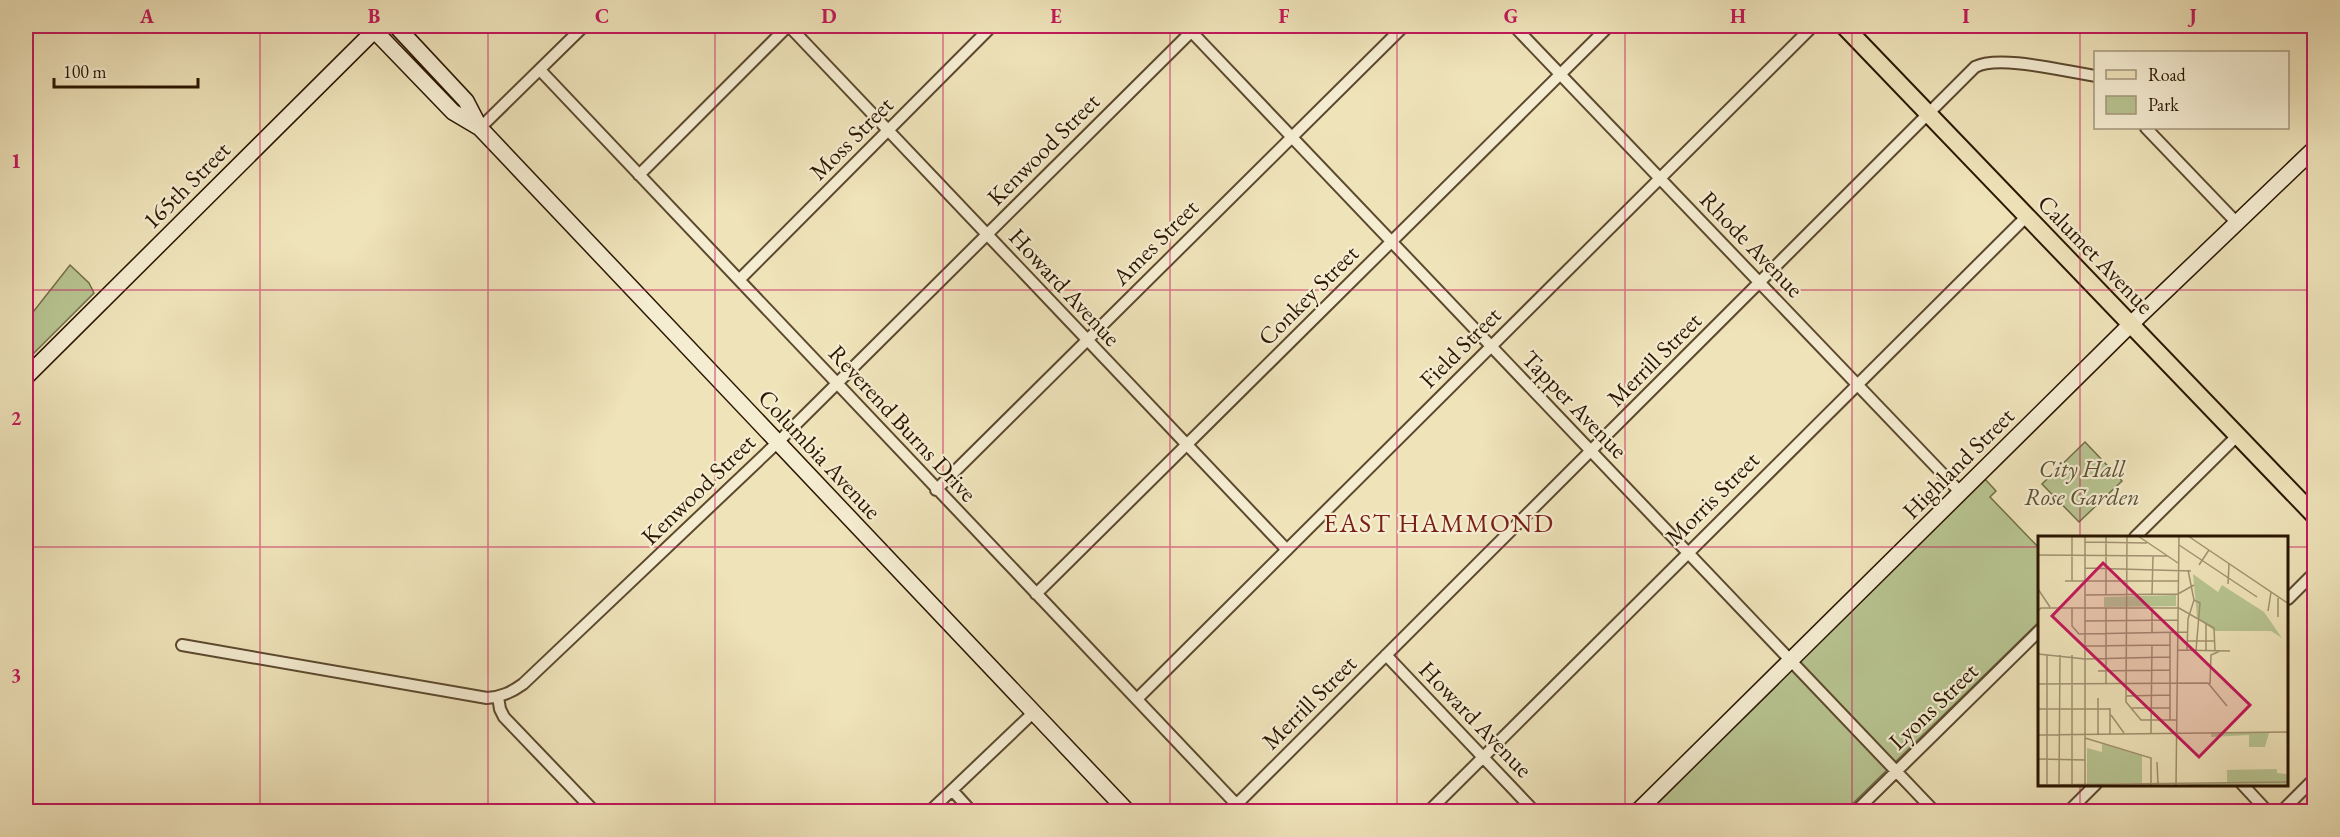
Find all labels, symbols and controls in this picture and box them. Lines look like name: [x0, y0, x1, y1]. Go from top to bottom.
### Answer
text: A: [139, 3, 155, 29]
text: B: [368, 3, 380, 29]
text: C: [595, 3, 609, 29]
text: D: [821, 3, 837, 29]
text: E: [1050, 3, 1062, 29]
text: F: [1279, 3, 1290, 29]
text: G: [1504, 3, 1518, 29]
text: H: [1730, 3, 1746, 29]
text: I: [1962, 3, 1970, 29]
text: J: [2187, 3, 2197, 29]
scale bar: [54, 51, 198, 89]
legend: [2094, 51, 2289, 129]
text: 100 m: [63, 60, 107, 83]
text: Road: [2148, 63, 2187, 86]
street label: Kenwood Street: [980, 86, 1106, 212]
street label: Moss Street: [803, 89, 900, 186]
text: Park: [2148, 93, 2179, 116]
street label: 165th Street: [135, 134, 237, 236]
text: 1: [11, 148, 21, 174]
street label: Rhode Avenue: [1693, 184, 1811, 304]
street label: Calumet Avenue: [2031, 188, 2161, 320]
street label: Ames Street: [1104, 192, 1205, 293]
street label: Howard Avenue: [1002, 221, 1128, 353]
street label: Conkey Street: [1251, 238, 1365, 352]
street label: Field Street: [1413, 299, 1508, 394]
street label: Merrill Street: [1600, 305, 1708, 413]
street label: Reverend Burns Drive: [822, 338, 984, 508]
street label: Tapper Avenue: [1516, 343, 1634, 465]
street label: Columbia Avenue: [752, 382, 888, 526]
street label: Highland Street: [1895, 400, 2021, 526]
text: 2: [11, 405, 22, 431]
street label: Kenwood Street: [634, 426, 762, 551]
street label: Morris Street: [1659, 444, 1766, 551]
park label: City Hall Rose Garden: [2024, 453, 2140, 512]
district label: EAST HAMMOND: [1323, 506, 1555, 540]
inset map: [2038, 536, 2289, 786]
street label: Merrill Street: [1255, 648, 1363, 756]
street label: Howard Avenue: [1413, 654, 1539, 784]
street label: Lyons Street: [1882, 655, 1985, 756]
text: 3: [11, 662, 21, 688]

